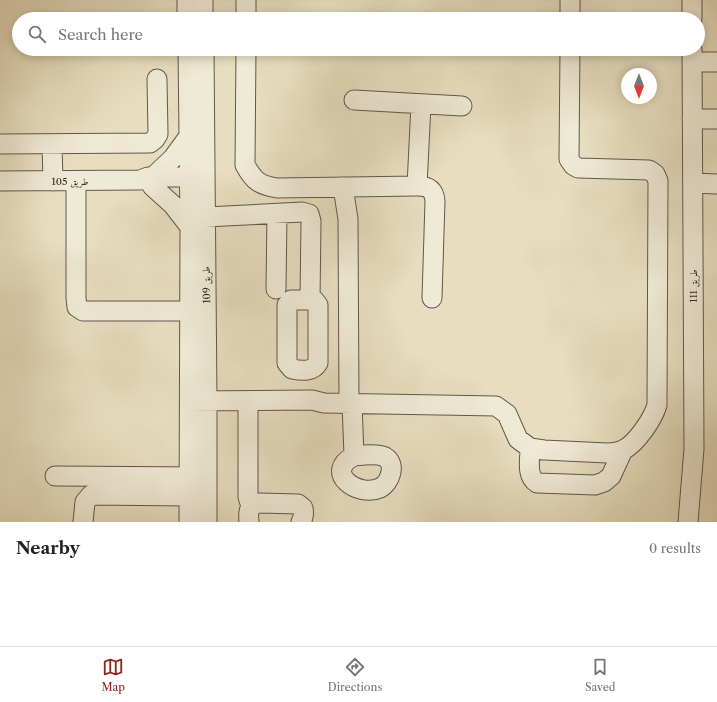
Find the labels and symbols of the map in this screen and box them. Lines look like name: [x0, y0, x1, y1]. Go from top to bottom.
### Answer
north arrow: [621, 68, 657, 104]
street label: طريق 105: [52, 175, 89, 188]
street label: طريق 109: [200, 266, 213, 304]
street label: طريق 111: [687, 269, 700, 303]

